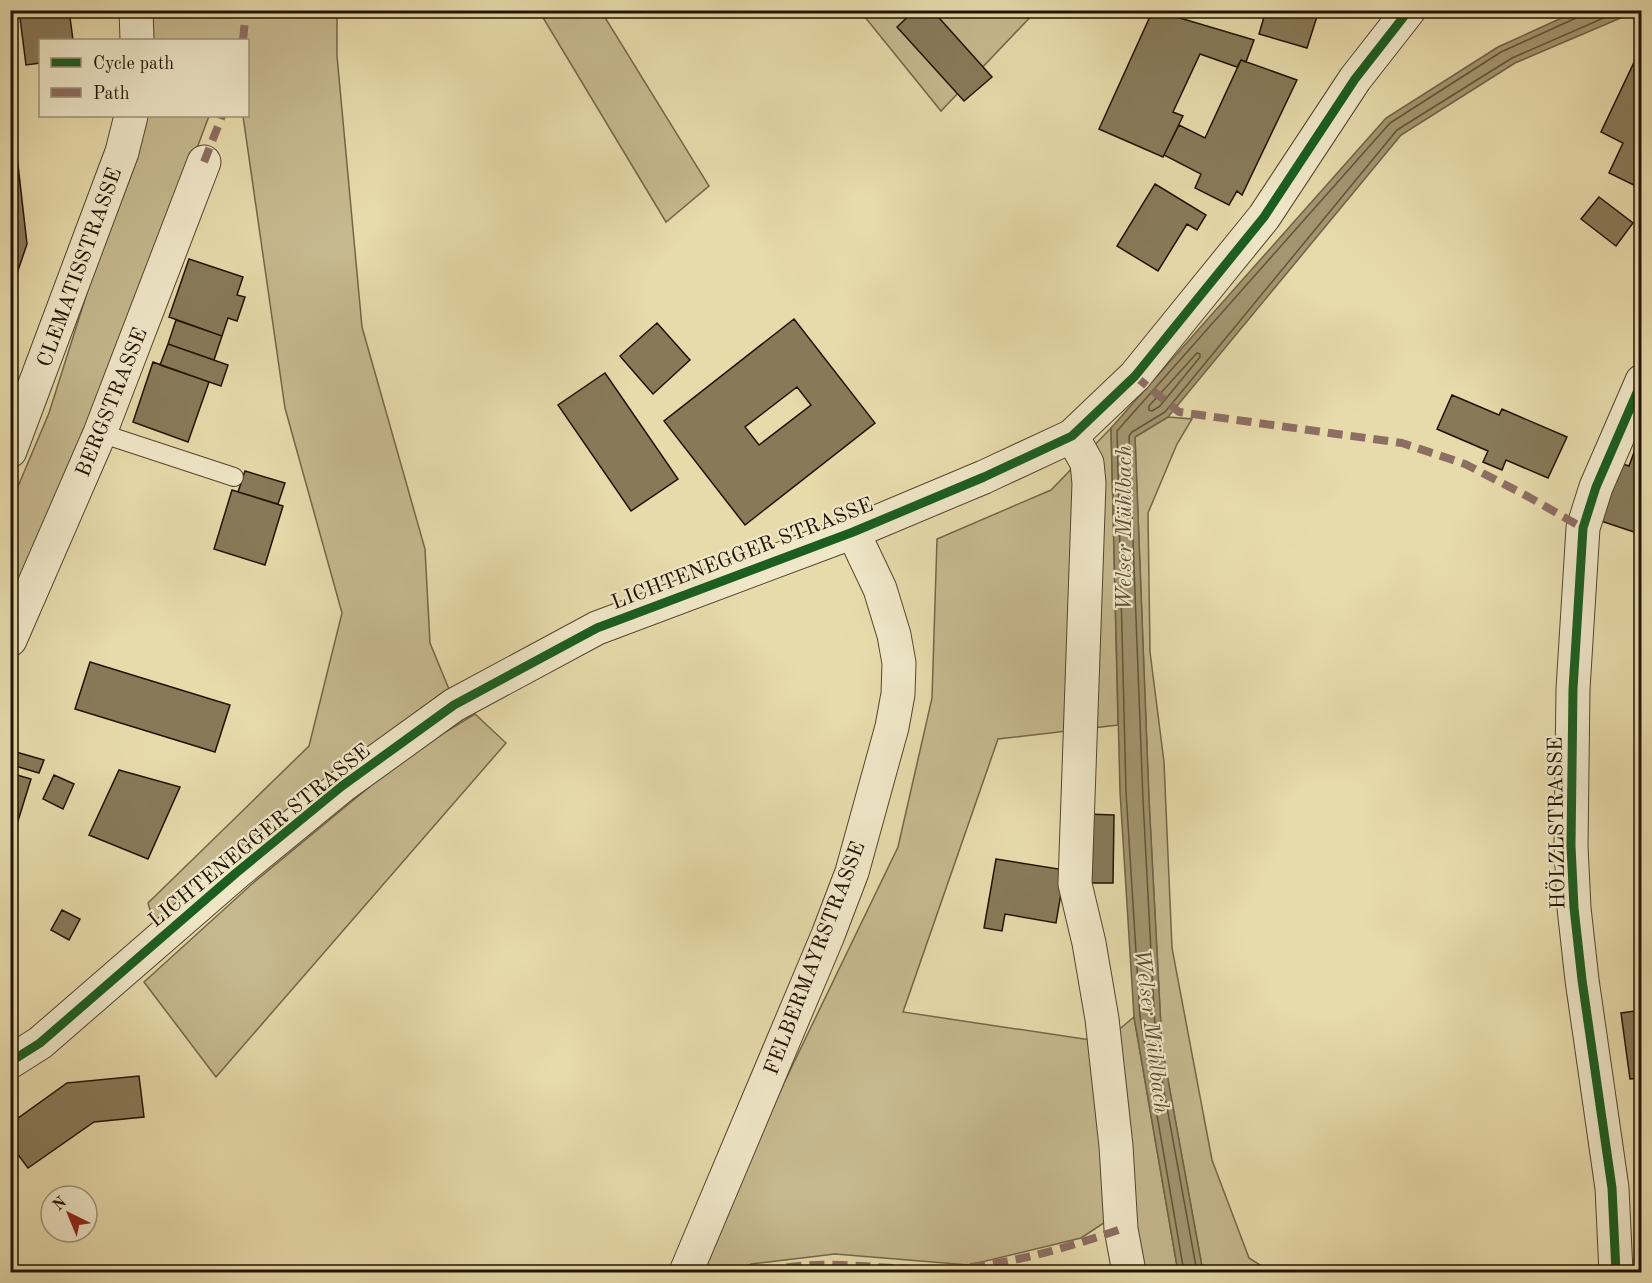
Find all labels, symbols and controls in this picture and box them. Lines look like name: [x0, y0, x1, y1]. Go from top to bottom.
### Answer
legend: [39, 39, 249, 117]
text: Cycle path: [93, 55, 174, 73]
text: Path: [93, 85, 130, 103]
street label: CLEMATISSTRASSE: [35, 165, 126, 370]
street label: BERGSTRASSE: [73, 325, 152, 480]
water label: Welser Mühlbach: [1114, 445, 1136, 611]
street label: LICHTENEGGER STRASSE: [609, 495, 876, 614]
street label: HÖLZLSTRASSE: [1541, 736, 1570, 910]
street label: LICHTENEGGER STRASSE: [145, 740, 375, 932]
street label: FELBERMAYRSTRASSE: [761, 839, 870, 1078]
water label: Welser Mühlbach: [1130, 948, 1172, 1115]
north arrow: [39, 1184, 99, 1244]
text: N: [50, 1194, 71, 1215]

